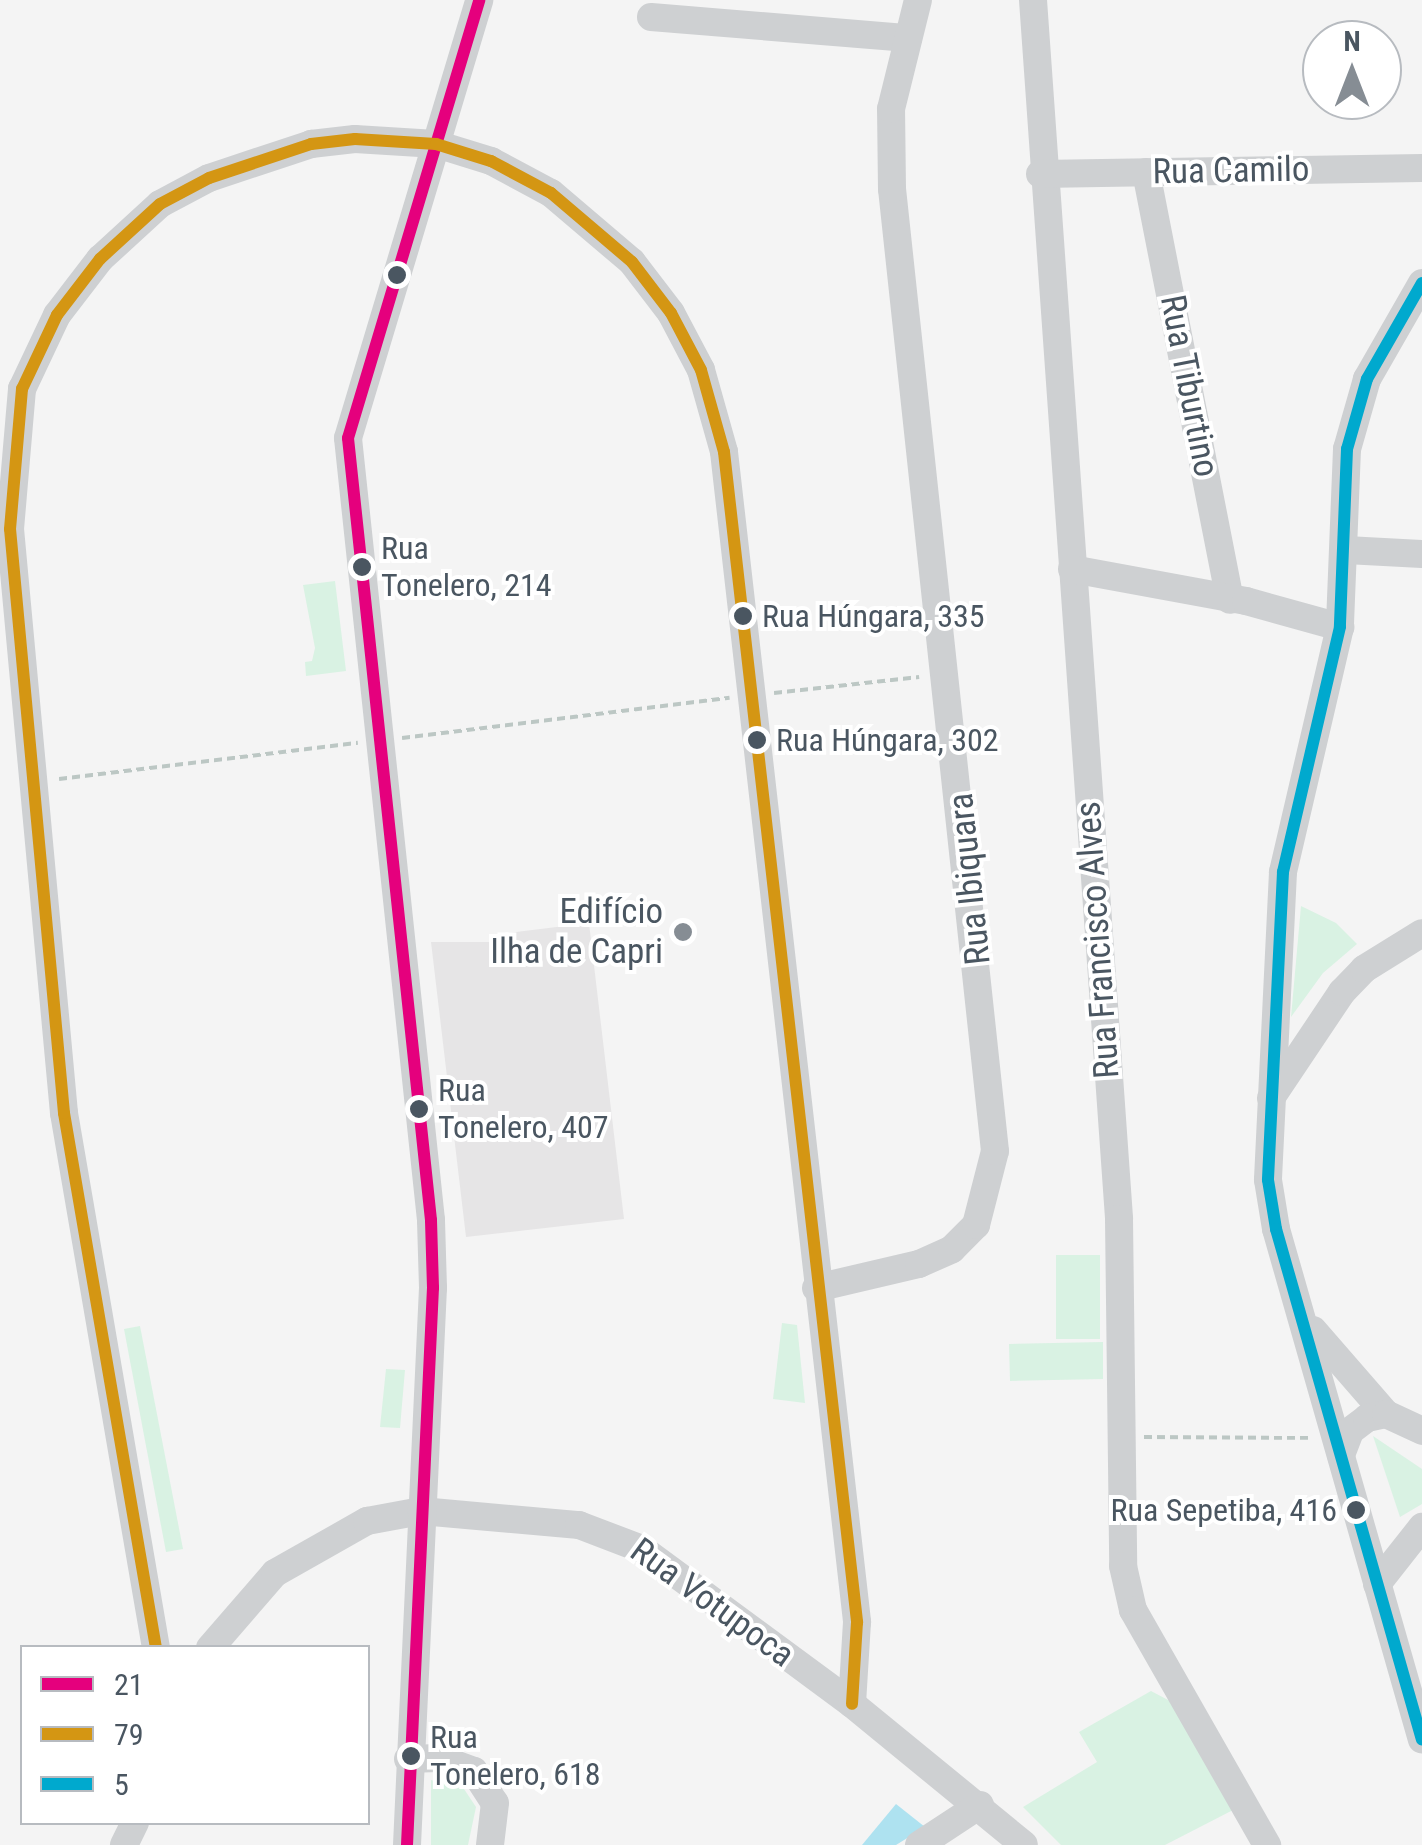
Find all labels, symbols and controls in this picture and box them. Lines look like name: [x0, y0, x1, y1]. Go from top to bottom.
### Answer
north arrow: [1302, 20, 1402, 120]
text: N: [1343, 25, 1361, 58]
street label: Rua Camilo: [1152, 149, 1310, 193]
unlabelled marker: [387, 265, 407, 285]
street label: Rua Tiburtino: [1151, 291, 1227, 481]
place label: Rua Tonelero, 214: [381, 530, 552, 605]
marker: Rua Tonelero, 214: [352, 557, 372, 577]
place label: Rua Húngara, 335: [762, 597, 985, 635]
marker: Rua Húngara, 335: [733, 606, 753, 626]
place label: Rua Húngara, 302: [776, 721, 999, 759]
marker: Rua Húngara, 302: [747, 730, 767, 750]
street label: Rua Ibiquara: [940, 791, 1000, 967]
street label: Rua Francisco Alves: [1067, 800, 1129, 1080]
place label: Edifício Ilha de Capri: [490, 891, 663, 973]
marker: Edifício Ilha de Capri: [672, 921, 694, 943]
place label: Rua Tonelero, 407: [438, 1072, 609, 1147]
marker: Rua Tonelero, 407: [409, 1099, 429, 1119]
place label: Rua Sepetiba, 416: [1111, 1491, 1337, 1529]
marker: Rua Sepetiba, 416: [1346, 1500, 1366, 1520]
street label: Rua Votupoca: [622, 1530, 802, 1676]
legend: [20, 1645, 370, 1825]
text: 21: [114, 1667, 144, 1702]
text: 79: [114, 1717, 144, 1752]
place label: Rua Tonelero, 618: [430, 1719, 601, 1794]
marker: Rua Tonelero, 618: [401, 1746, 421, 1766]
text: 5: [114, 1767, 129, 1802]

